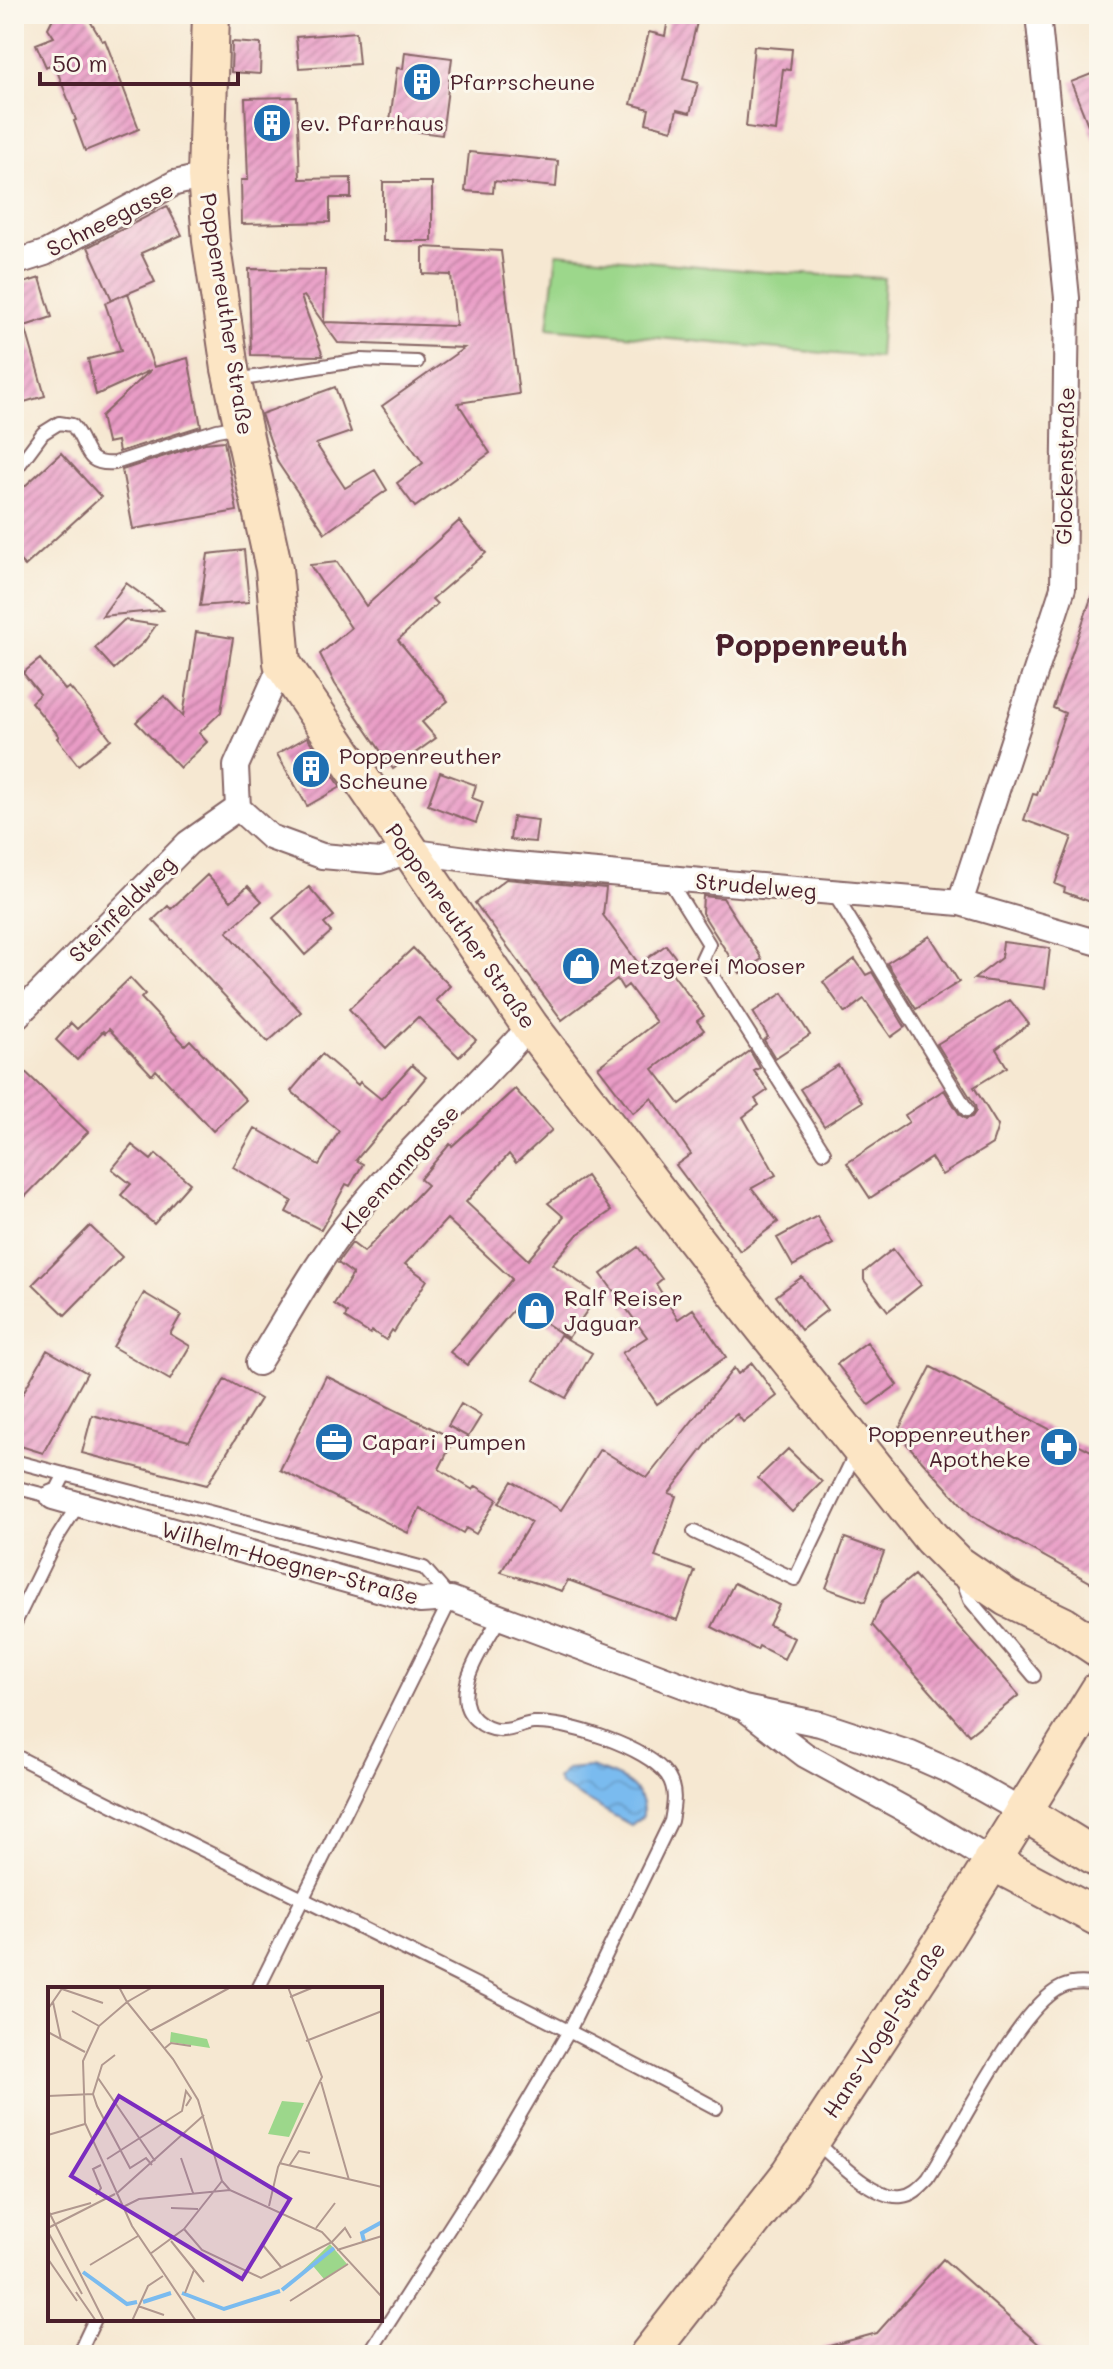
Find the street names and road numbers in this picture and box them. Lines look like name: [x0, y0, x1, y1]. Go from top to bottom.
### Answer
street label: Schneegasse: [41, 174, 178, 263]
street label: Poppenreuther Straße: [194, 191, 261, 437]
street label: Glockenstraße: [1049, 387, 1080, 545]
street label: Poppenreuther Straße: [379, 817, 543, 1034]
street label: Steinfeldweg: [62, 849, 181, 968]
street label: Strudelweg: [694, 866, 818, 905]
street label: Kleemanngasse: [334, 1098, 465, 1239]
street label: Wilhelm-Hoegner-Straße: [158, 1514, 422, 1611]
street label: Hans-Vogel-Straße: [816, 1936, 951, 2123]

